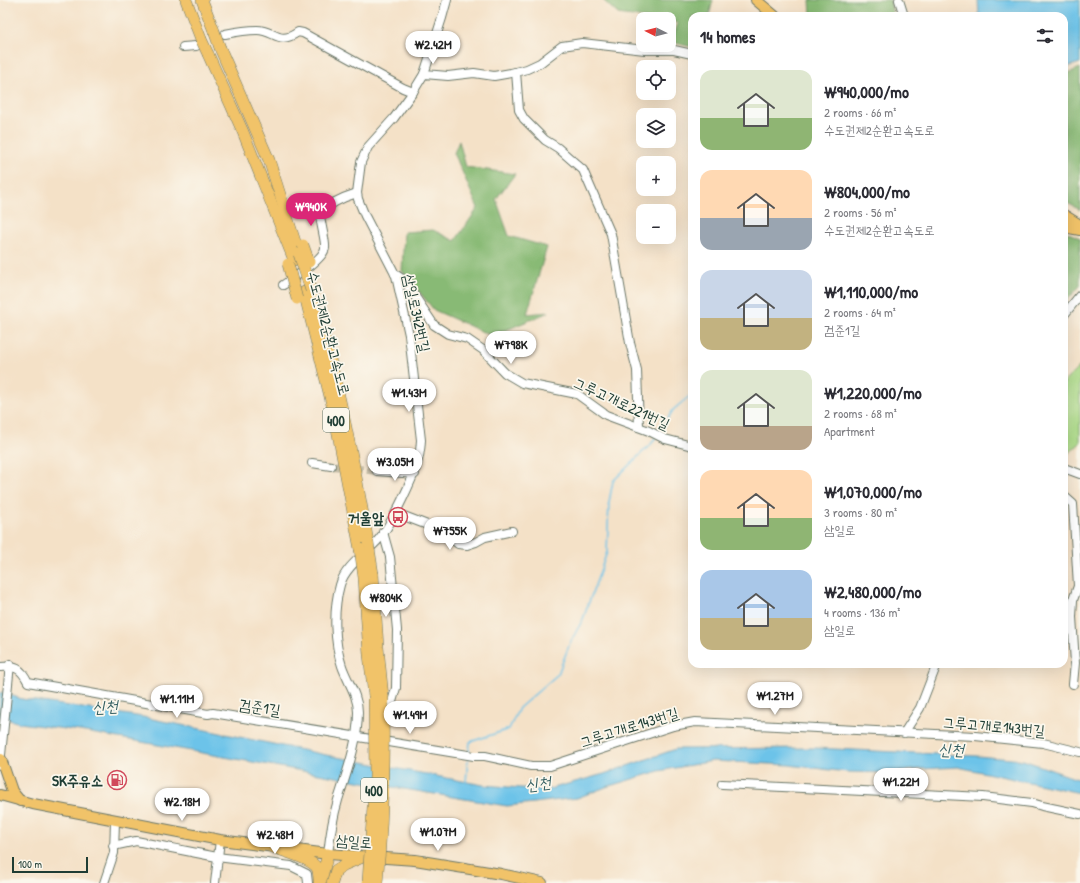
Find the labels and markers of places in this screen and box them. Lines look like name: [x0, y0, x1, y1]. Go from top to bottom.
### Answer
pin: ₩2.42M: [400, 31, 466, 65]
pin: ₩940K: [283, 193, 339, 227]
pin: ₩798K: [483, 331, 539, 365]
pin: ₩1.43M: [376, 379, 442, 413]
pin: ₩3.05M: [362, 448, 428, 482]
bus stop icon: 거울앞: [387, 506, 409, 528]
place label: 거울앞: [348, 507, 384, 528]
pin: ₩755K: [422, 517, 478, 551]
pin: ₩804K: [358, 584, 414, 618]
pin: ₩1.27M: [742, 682, 808, 716]
pin: ₩1.11M: [144, 685, 210, 719]
pin: ₩1.49M: [377, 701, 443, 735]
pin: ₩1.22M: [868, 768, 934, 802]
fuel station icon: SK주유소: [106, 769, 128, 791]
place label: SK주유소: [52, 770, 103, 791]
pin: ₩2.18M: [149, 788, 215, 822]
pin: ₩1.07M: [405, 818, 471, 852]
pin: ₩2.48M: [242, 821, 308, 855]

